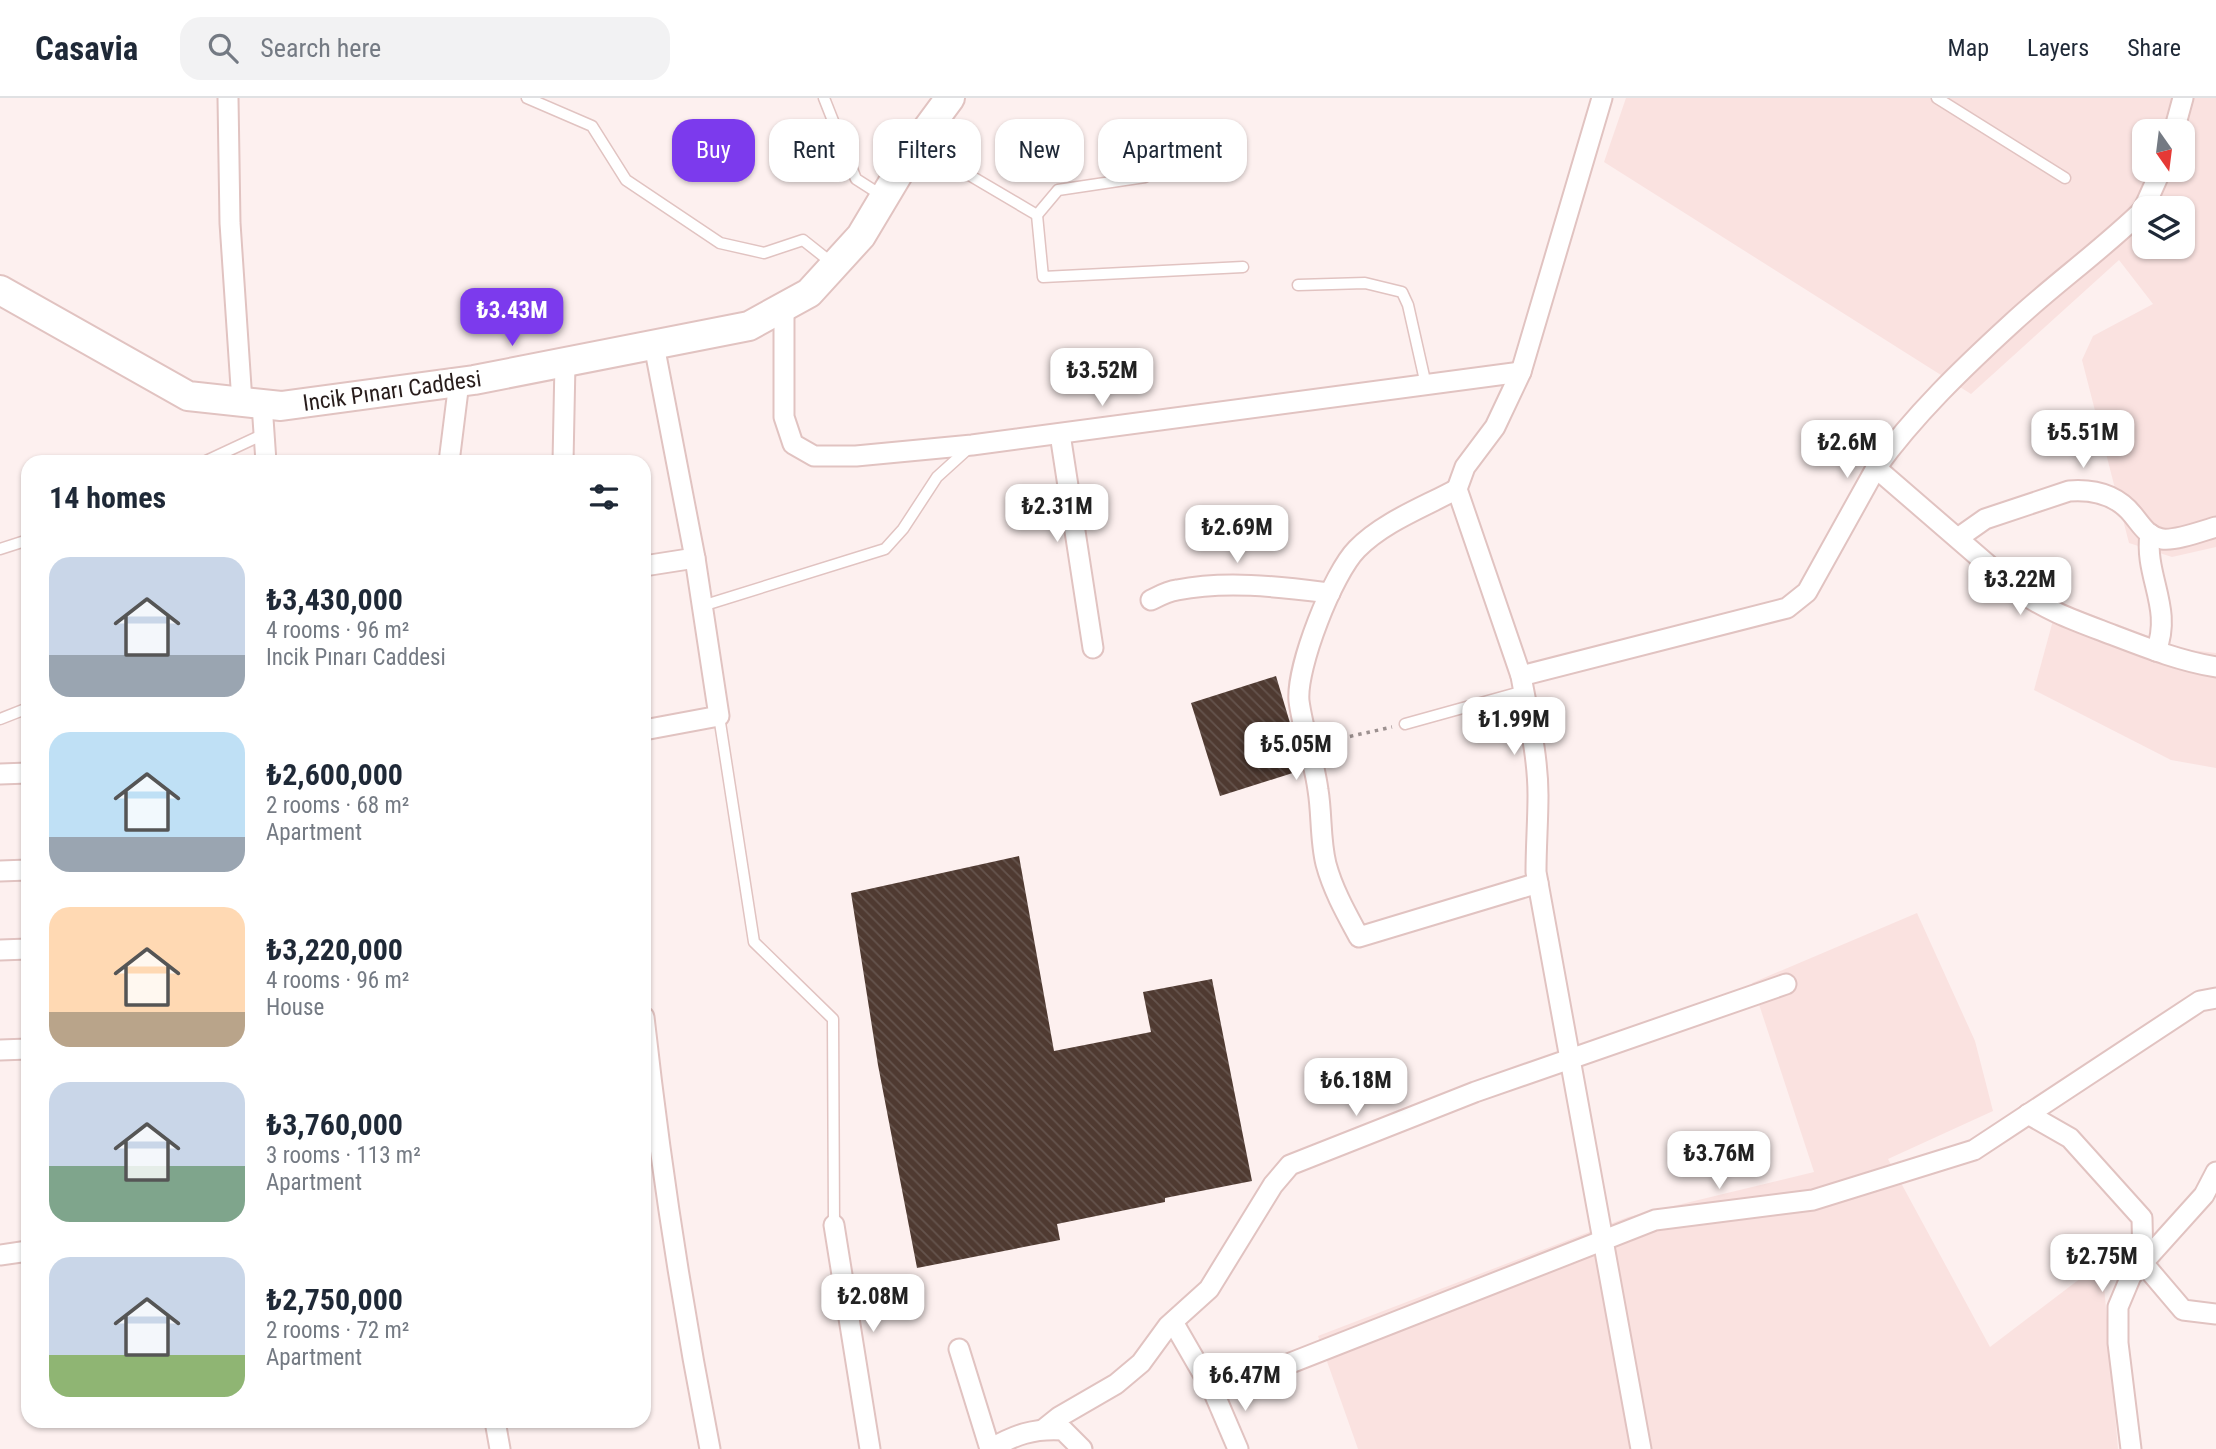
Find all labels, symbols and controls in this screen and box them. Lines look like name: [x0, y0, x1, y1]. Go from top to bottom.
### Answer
search box: [180, 17, 670, 80]
text: Casavia: [35, 29, 138, 68]
icon: search: [204, 29, 242, 67]
text: Search here: [260, 33, 381, 63]
text: Map: [1948, 34, 1989, 62]
text: Layers: [2027, 34, 2089, 62]
text: Share: [2127, 34, 2181, 62]
chip: Buy: [672, 119, 755, 182]
chip: Rent: [769, 119, 859, 182]
chip: Filters: [873, 119, 981, 182]
chip: New: [995, 119, 1084, 182]
chip: Apartment: [1098, 119, 1247, 182]
north arrow: [2132, 119, 2194, 182]
map controls: [2132, 119, 2195, 259]
button: layers: [2132, 196, 2195, 259]
pin: ₺3.43M: [455, 288, 569, 348]
text: ₺3.43M: [476, 297, 548, 324]
pin: ₺3.52M: [1045, 348, 1159, 408]
text: ₺3.52M: [1066, 357, 1138, 384]
street label: Incik Pınarı Caddesi: [301, 365, 483, 417]
pin: ₺5.51M: [2026, 410, 2140, 470]
text: ₺5.51M: [2047, 419, 2119, 446]
pin: ₺2.6M: [1798, 420, 1896, 480]
text: ₺2.6M: [1817, 429, 1877, 456]
icon: filters: [585, 478, 623, 516]
text: 14 homes: [49, 480, 166, 515]
pin: ₺2.31M: [1000, 484, 1114, 544]
text: ₺2.31M: [1021, 493, 1093, 520]
pin: ₺2.69M: [1180, 505, 1294, 565]
text: ₺2.69M: [1201, 514, 1273, 541]
pin: ₺3.22M: [1963, 558, 2077, 617]
text: ₺3.22M: [1984, 566, 2056, 593]
text: ₺3,430,000: [266, 582, 403, 617]
icon: home: [105, 585, 189, 669]
text: 4 rooms · 96 m²: [266, 617, 409, 644]
text: Incik Pınarı Caddesi: [266, 644, 446, 671]
pin: ₺1.99M: [1457, 698, 1571, 757]
text: ₺1.99M: [1478, 706, 1550, 733]
pin: ₺5.05M: [1239, 722, 1353, 782]
text: ₺5.05M: [1260, 731, 1332, 758]
text: ₺2,600,000: [266, 757, 403, 792]
icon: home: [105, 760, 189, 844]
text: 2 rooms · 68 m²: [266, 792, 409, 819]
text: Apartment: [266, 819, 362, 846]
text: ₺3,220,000: [266, 932, 403, 967]
icon: home: [105, 935, 189, 1019]
text: 4 rooms · 96 m²: [266, 967, 409, 994]
text: House: [266, 994, 324, 1021]
pin: ₺6.18M: [1299, 1058, 1413, 1118]
text: ₺6.18M: [1320, 1067, 1392, 1094]
text: ₺3,760,000: [266, 1107, 403, 1142]
icon: home: [105, 1110, 189, 1194]
pin: ₺3.76M: [1662, 1132, 1776, 1191]
text: ₺3.76M: [1683, 1140, 1755, 1167]
text: 3 rooms · 113 m²: [266, 1142, 421, 1169]
text: Apartment: [266, 1169, 362, 1196]
pin: ₺2.75M: [2045, 1234, 2159, 1294]
text: ₺2.75M: [2066, 1243, 2138, 1270]
pin: ₺2.08M: [816, 1274, 930, 1334]
text: ₺2,750,000: [266, 1282, 403, 1317]
text: ₺2.08M: [837, 1283, 909, 1310]
icon: home: [105, 1285, 189, 1369]
text: 2 rooms · 72 m²: [266, 1317, 409, 1344]
text: Apartment: [266, 1344, 362, 1371]
pin: ₺6.47M: [1188, 1354, 1302, 1413]
text: ₺6.47M: [1209, 1362, 1281, 1389]

